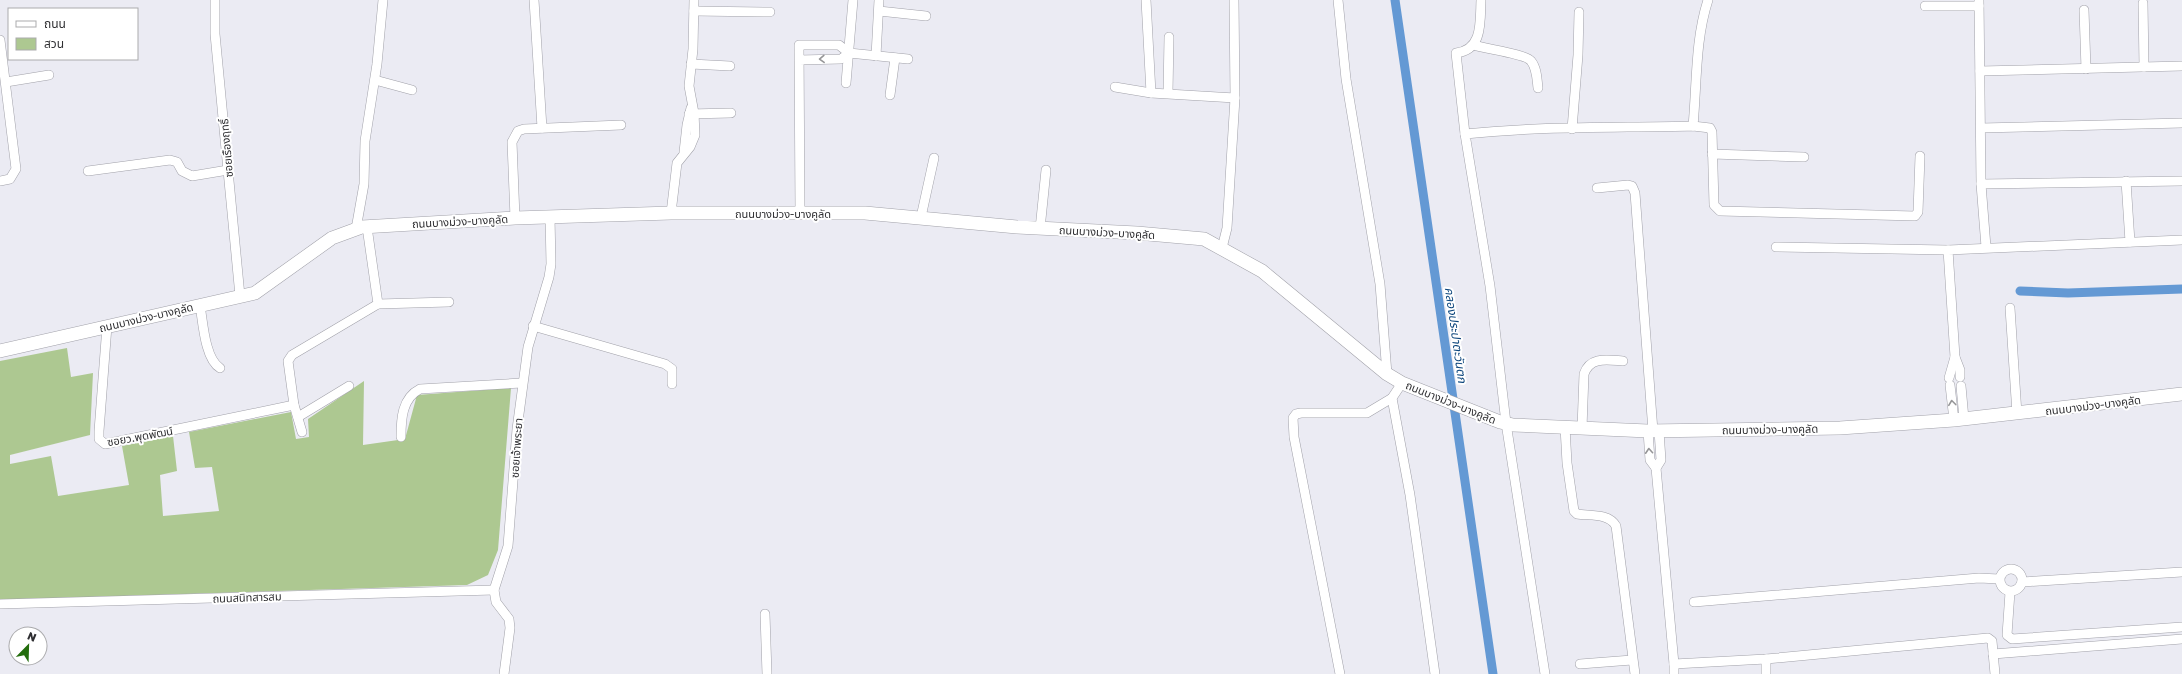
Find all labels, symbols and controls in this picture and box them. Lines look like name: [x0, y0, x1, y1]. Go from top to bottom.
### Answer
legend: [8, 8, 138, 60]
text: ถนน: [44, 16, 66, 31]
text: สวน: [44, 36, 64, 51]
one-way arrow: [819, 55, 825, 63]
street label: ซอยเรืองฤทธิ์: [217, 118, 235, 178]
street label: ถนนบางม่วง-บางคูลัด: [735, 207, 831, 221]
street label: ถนนบางม่วง-บางคูลัด: [412, 212, 508, 231]
street label: ถนนบางม่วง-บางคูลัด: [1059, 223, 1155, 242]
water label: คลองประปาตะวันตก: [1442, 286, 1470, 385]
street label: ถนนบางม่วง-บางคูลัด: [98, 300, 195, 335]
street label: ถนนบางม่วง-บางคูลัด: [1404, 378, 1498, 427]
street label: ถนนบางม่วง-บางคูลัด: [2044, 393, 2142, 418]
one-way arrow: [1948, 400, 1957, 406]
street label: ซอยเจ้าพระยา: [507, 418, 525, 478]
street label: ถนนบางม่วง-บางคูลัด: [1722, 422, 1818, 437]
street label: ซอยว.พุดพัฒน์: [106, 424, 174, 449]
one-way arrow: [1645, 448, 1654, 454]
street label: ถนนสนิทสารสม: [212, 589, 282, 605]
north arrow: [8, 626, 48, 666]
text: N: [26, 629, 38, 644]

